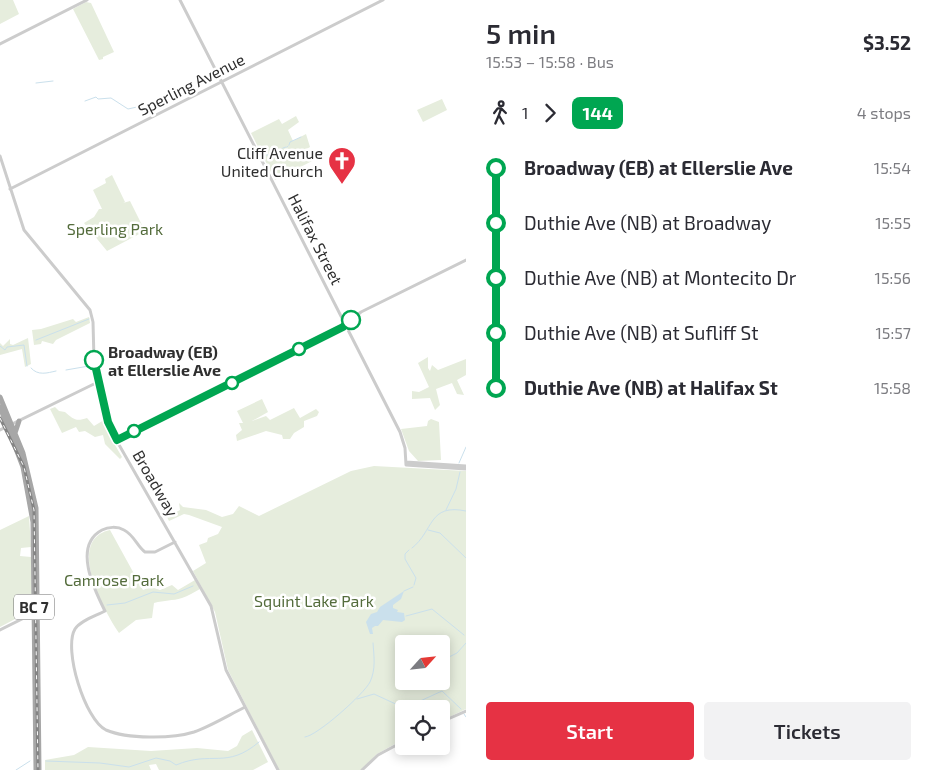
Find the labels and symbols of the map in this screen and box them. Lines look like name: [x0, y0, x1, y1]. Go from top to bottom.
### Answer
street label: Sperling Avenue: [135, 49, 247, 119]
place label: Cliff Avenue United Church: [221, 143, 323, 180]
church icon: Cliff Avenue United Church: [327, 146, 357, 185]
street label: Halifax Street: [285, 190, 347, 288]
park label: Sperling Park: [67, 219, 163, 238]
unlabelled marker: [341, 310, 361, 330]
place label: Broadway (EB) at Ellerslie Ave: [108, 342, 221, 379]
unlabelled marker: [292, 342, 306, 356]
marker: Broadway (EB) at Ellerslie Ave: [84, 350, 104, 370]
unlabelled marker: [225, 376, 239, 390]
unlabelled marker: [127, 424, 141, 438]
street label: Broadway: [129, 446, 183, 520]
park label: Camrose Park: [64, 570, 164, 589]
park label: Squint Lake Park: [254, 591, 374, 610]
road number: BC 7: [14, 594, 54, 620]
north arrow: [395, 635, 450, 690]

